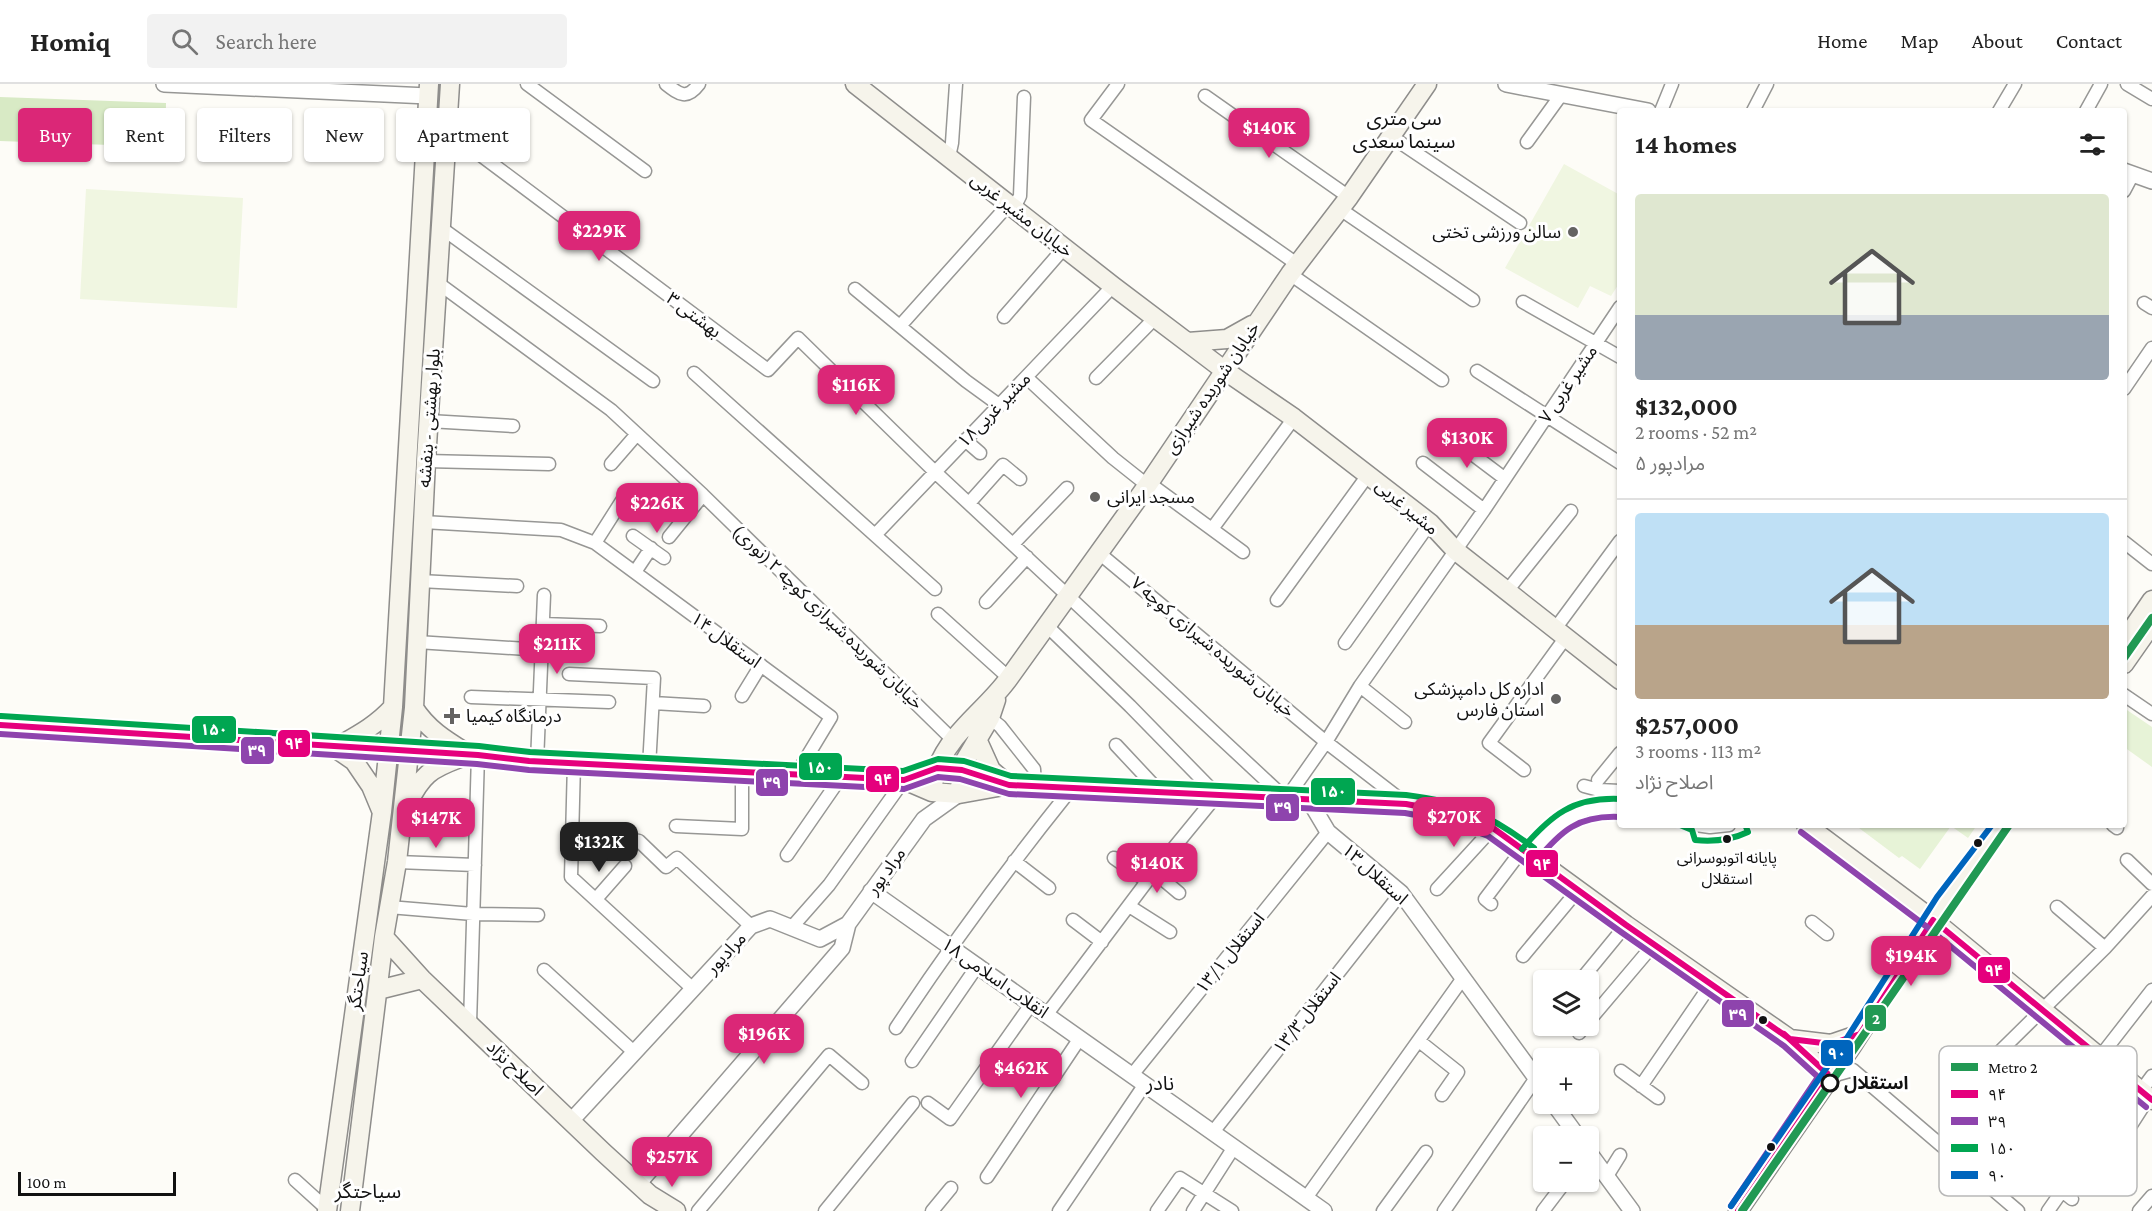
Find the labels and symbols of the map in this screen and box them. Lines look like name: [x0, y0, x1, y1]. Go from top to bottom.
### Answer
district label: سی متری سینما سعدی: [1352, 107, 1456, 153]
pin: $140K: [1227, 108, 1311, 159]
street label: خیابان مشیر غربی: [966, 169, 1077, 262]
pin: $229K: [557, 211, 641, 262]
place label: سالن ورزشی تختی: [1432, 222, 1561, 243]
marker: سالن ورزشی تختی: [1566, 225, 1580, 239]
street label: بهشتی ۳: [662, 288, 725, 343]
street label: خیابان شوریده شیرازی: [1160, 318, 1264, 458]
street label: مشیر غربی ۷: [1535, 341, 1602, 427]
street label: بلوار بهشتی - بنفشه: [414, 348, 445, 488]
pin: $116K: [814, 365, 898, 416]
street label: مشیر غربی۱۸: [953, 368, 1035, 452]
pin: $130K: [1425, 418, 1509, 469]
street label: مشیر غربی: [1371, 475, 1442, 540]
pin: $226K: [615, 483, 699, 534]
place label: مسجد ایرانی: [1107, 487, 1195, 508]
marker: مسجد ایرانی: [1088, 490, 1102, 504]
street label: خیابان شوریده شیرازی کوچه ۲ (نوری): [728, 521, 927, 714]
street label: خیابان شوریده شیرازی کوچه ۷: [1127, 573, 1299, 722]
street label: استقلال ۱۴: [687, 608, 765, 673]
pin: $211K: [515, 624, 599, 675]
place label: اداره کل دامپزشکی استان فارس: [1414, 679, 1544, 721]
marker: اداره کل دامپزشکی استان فارس: [1549, 692, 1563, 706]
place label: درمانگاه کیمیا: [466, 706, 562, 727]
marker: درمانگاه کیمیا: [443, 707, 461, 725]
line badge: ۱۵۰: [191, 715, 237, 744]
text: ۱۵۰: [200, 721, 228, 738]
line badge: ۹۴: [277, 729, 311, 758]
text: ۹۴: [285, 735, 303, 752]
line badge: ۳۹: [240, 736, 275, 765]
text: ۳۹: [248, 742, 266, 759]
line badge: ۱۵۰: [798, 752, 843, 781]
text: ۱۵۰: [806, 759, 834, 776]
line badge: ۹۴: [865, 765, 900, 793]
line badge: ۳۹: [755, 768, 789, 797]
text: ۹۴: [874, 771, 892, 788]
text: ۳۹: [763, 774, 781, 791]
line badge: ۱۵۰: [1310, 777, 1356, 806]
text: ۱۵۰: [1319, 783, 1347, 800]
line badge: ۳۹: [1265, 793, 1300, 822]
pin: $270K: [1412, 797, 1496, 848]
pin: $147K: [394, 798, 478, 849]
text: ۳۹: [1274, 799, 1292, 816]
pin: $132K: [557, 822, 641, 873]
marker: پایانه اتوبوسرانی استقلال: [1721, 833, 1733, 845]
unlabelled marker: [1972, 837, 1984, 849]
street label: ۱۳ استقلال: [1337, 839, 1412, 909]
pin: $140K: [1115, 843, 1199, 894]
street label: مراد پور: [862, 844, 911, 900]
line badge: ۹۴: [1525, 849, 1559, 878]
place label: پایانه اتوبوسرانی استقلال: [1677, 849, 1777, 889]
text: ۹۴: [1533, 856, 1551, 873]
street label: ۱۳/۱ استقلال: [1191, 909, 1269, 998]
street label: مرادپور: [701, 928, 751, 979]
street label: ۱۸ انقلاب اسلامی: [937, 934, 1052, 1023]
pin: $194K: [1869, 936, 1953, 987]
street label: سیاحتگر: [344, 950, 373, 1013]
line badge: ۹۴: [1977, 956, 2011, 984]
text: ۹۴: [1985, 962, 2003, 979]
street label: ۱۳/۳ استقلال: [1269, 968, 1346, 1058]
line badge: ۳۹: [1721, 999, 1755, 1028]
line badge: 2: [1864, 1004, 1887, 1032]
text: ۳۹: [1729, 1006, 1747, 1023]
text: 2: [1872, 1010, 1880, 1027]
pin: $196K: [722, 1014, 806, 1065]
unlabelled marker: [1757, 1014, 1769, 1026]
street label: اصلاح نژاد: [481, 1036, 547, 1102]
line badge: ۹۰: [1820, 1039, 1854, 1067]
text: ۹۰: [1828, 1045, 1846, 1062]
legend: [1939, 1046, 2137, 1196]
pin: $462K: [979, 1048, 1063, 1099]
text: Metro 2: [1988, 1059, 2038, 1076]
district label: نادر: [1145, 1072, 1174, 1095]
place label: استقلال: [1844, 1073, 1909, 1094]
marker: استقلال: [1821, 1074, 1839, 1092]
text: ۹۴: [1988, 1086, 2006, 1103]
text: ۳۹: [1988, 1113, 2006, 1130]
pin: $257K: [630, 1137, 714, 1188]
text: ۱۵۰: [1988, 1140, 2015, 1157]
unlabelled marker: [1765, 1141, 1777, 1153]
text: ۹۰: [1988, 1167, 2006, 1184]
scale bar: [18, 1169, 176, 1196]
district label: سیاحتگر: [334, 1180, 401, 1203]

